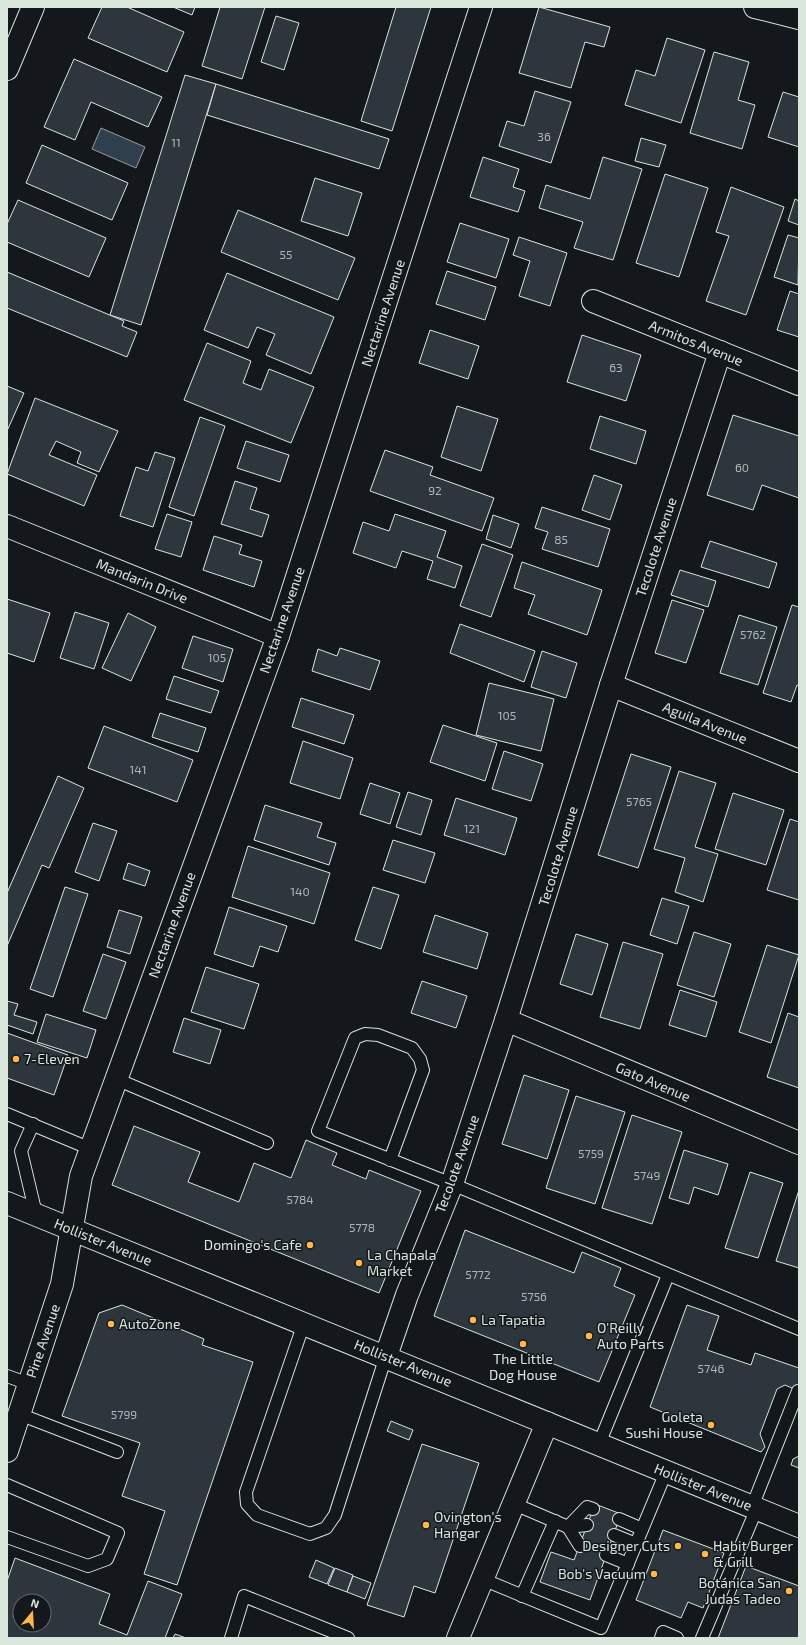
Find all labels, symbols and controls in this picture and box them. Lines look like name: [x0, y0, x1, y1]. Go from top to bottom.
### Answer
house number: 36: [537, 129, 551, 143]
house number: 11: [171, 135, 181, 149]
house number: 55: [280, 247, 292, 261]
street label: Nectarine Avenue: [357, 257, 408, 369]
street label: Armitos Avenue: [647, 316, 746, 369]
house number: 63: [609, 360, 623, 374]
house number: 60: [735, 460, 749, 474]
house number: 92: [428, 483, 442, 497]
street label: Tecolote Avenue: [631, 495, 680, 599]
house number: 85: [554, 532, 568, 546]
street label: Mandarin Drive: [94, 554, 191, 607]
street label: Nectarine Avenue: [255, 564, 308, 675]
house number: 5762: [740, 627, 766, 641]
house number: 105: [208, 650, 226, 664]
street label: Aguila Avenue: [660, 698, 750, 747]
house number: 105: [498, 708, 516, 722]
house number: 141: [130, 762, 146, 776]
house number: 5765: [626, 794, 652, 808]
street label: Tecolote Avenue: [534, 804, 581, 908]
house number: 121: [464, 821, 480, 835]
street label: Nectarine Avenue: [144, 869, 199, 980]
house number: 140: [290, 884, 310, 898]
place label: 7-Eleven: [24, 1050, 80, 1067]
marker: 7-Eleven: [11, 1054, 21, 1064]
street label: Gato Avenue: [613, 1058, 693, 1105]
street label: Tecolote Avenue: [431, 1112, 482, 1215]
house number: 5759: [578, 1146, 604, 1160]
house number: 5749: [634, 1168, 661, 1182]
house number: 5784: [286, 1192, 314, 1206]
street label: Hollister Avenue: [52, 1214, 155, 1269]
house number: 5778: [349, 1220, 375, 1234]
place label: Domingo's Cafe: [204, 1236, 302, 1253]
marker: Domingo's Cafe: [305, 1240, 315, 1250]
place label: La Chapala Market: [367, 1246, 436, 1279]
marker: La Chapala Market: [354, 1258, 364, 1268]
house number: 5772: [465, 1267, 491, 1281]
house number: 5756: [521, 1289, 547, 1303]
street label: Pine Avenue: [22, 1302, 63, 1380]
place label: La Tapatia: [481, 1311, 545, 1328]
place label: AutoZone: [119, 1315, 180, 1332]
marker: La Tapatia: [468, 1315, 478, 1325]
marker: AutoZone: [106, 1319, 116, 1329]
place label: O'Reilly Auto Parts: [597, 1319, 664, 1352]
marker: O'Reilly Auto Parts: [584, 1331, 594, 1341]
street label: Hollister Avenue: [352, 1335, 455, 1390]
marker: The Little Dog House: [518, 1339, 528, 1349]
place label: The Little Dog House: [489, 1350, 557, 1383]
house number: 5746: [698, 1361, 725, 1375]
house number: 5799: [111, 1407, 137, 1421]
place label: Goleta Sushi House: [625, 1408, 703, 1441]
marker: Goleta Sushi House: [706, 1420, 716, 1430]
street label: Hollister Avenue: [652, 1459, 755, 1514]
place label: Ovington's Hangar: [434, 1508, 502, 1541]
marker: Ovington's Hangar: [421, 1520, 431, 1530]
place label: Designer Cuts: [582, 1537, 670, 1554]
place label: Habit Burger & Grill: [713, 1537, 793, 1570]
marker: Designer Cuts: [673, 1541, 683, 1551]
marker: Habit Burger & Grill: [700, 1549, 710, 1559]
place label: Bob's Vacuum: [558, 1565, 646, 1582]
marker: Bob's Vacuum: [649, 1569, 659, 1579]
place label: Botánica San Judas Tadeo: [698, 1574, 781, 1607]
marker: Botánica San Judas Tadeo: [784, 1586, 794, 1596]
north arrow: [12, 1593, 52, 1633]
text: N: [29, 1596, 41, 1610]

